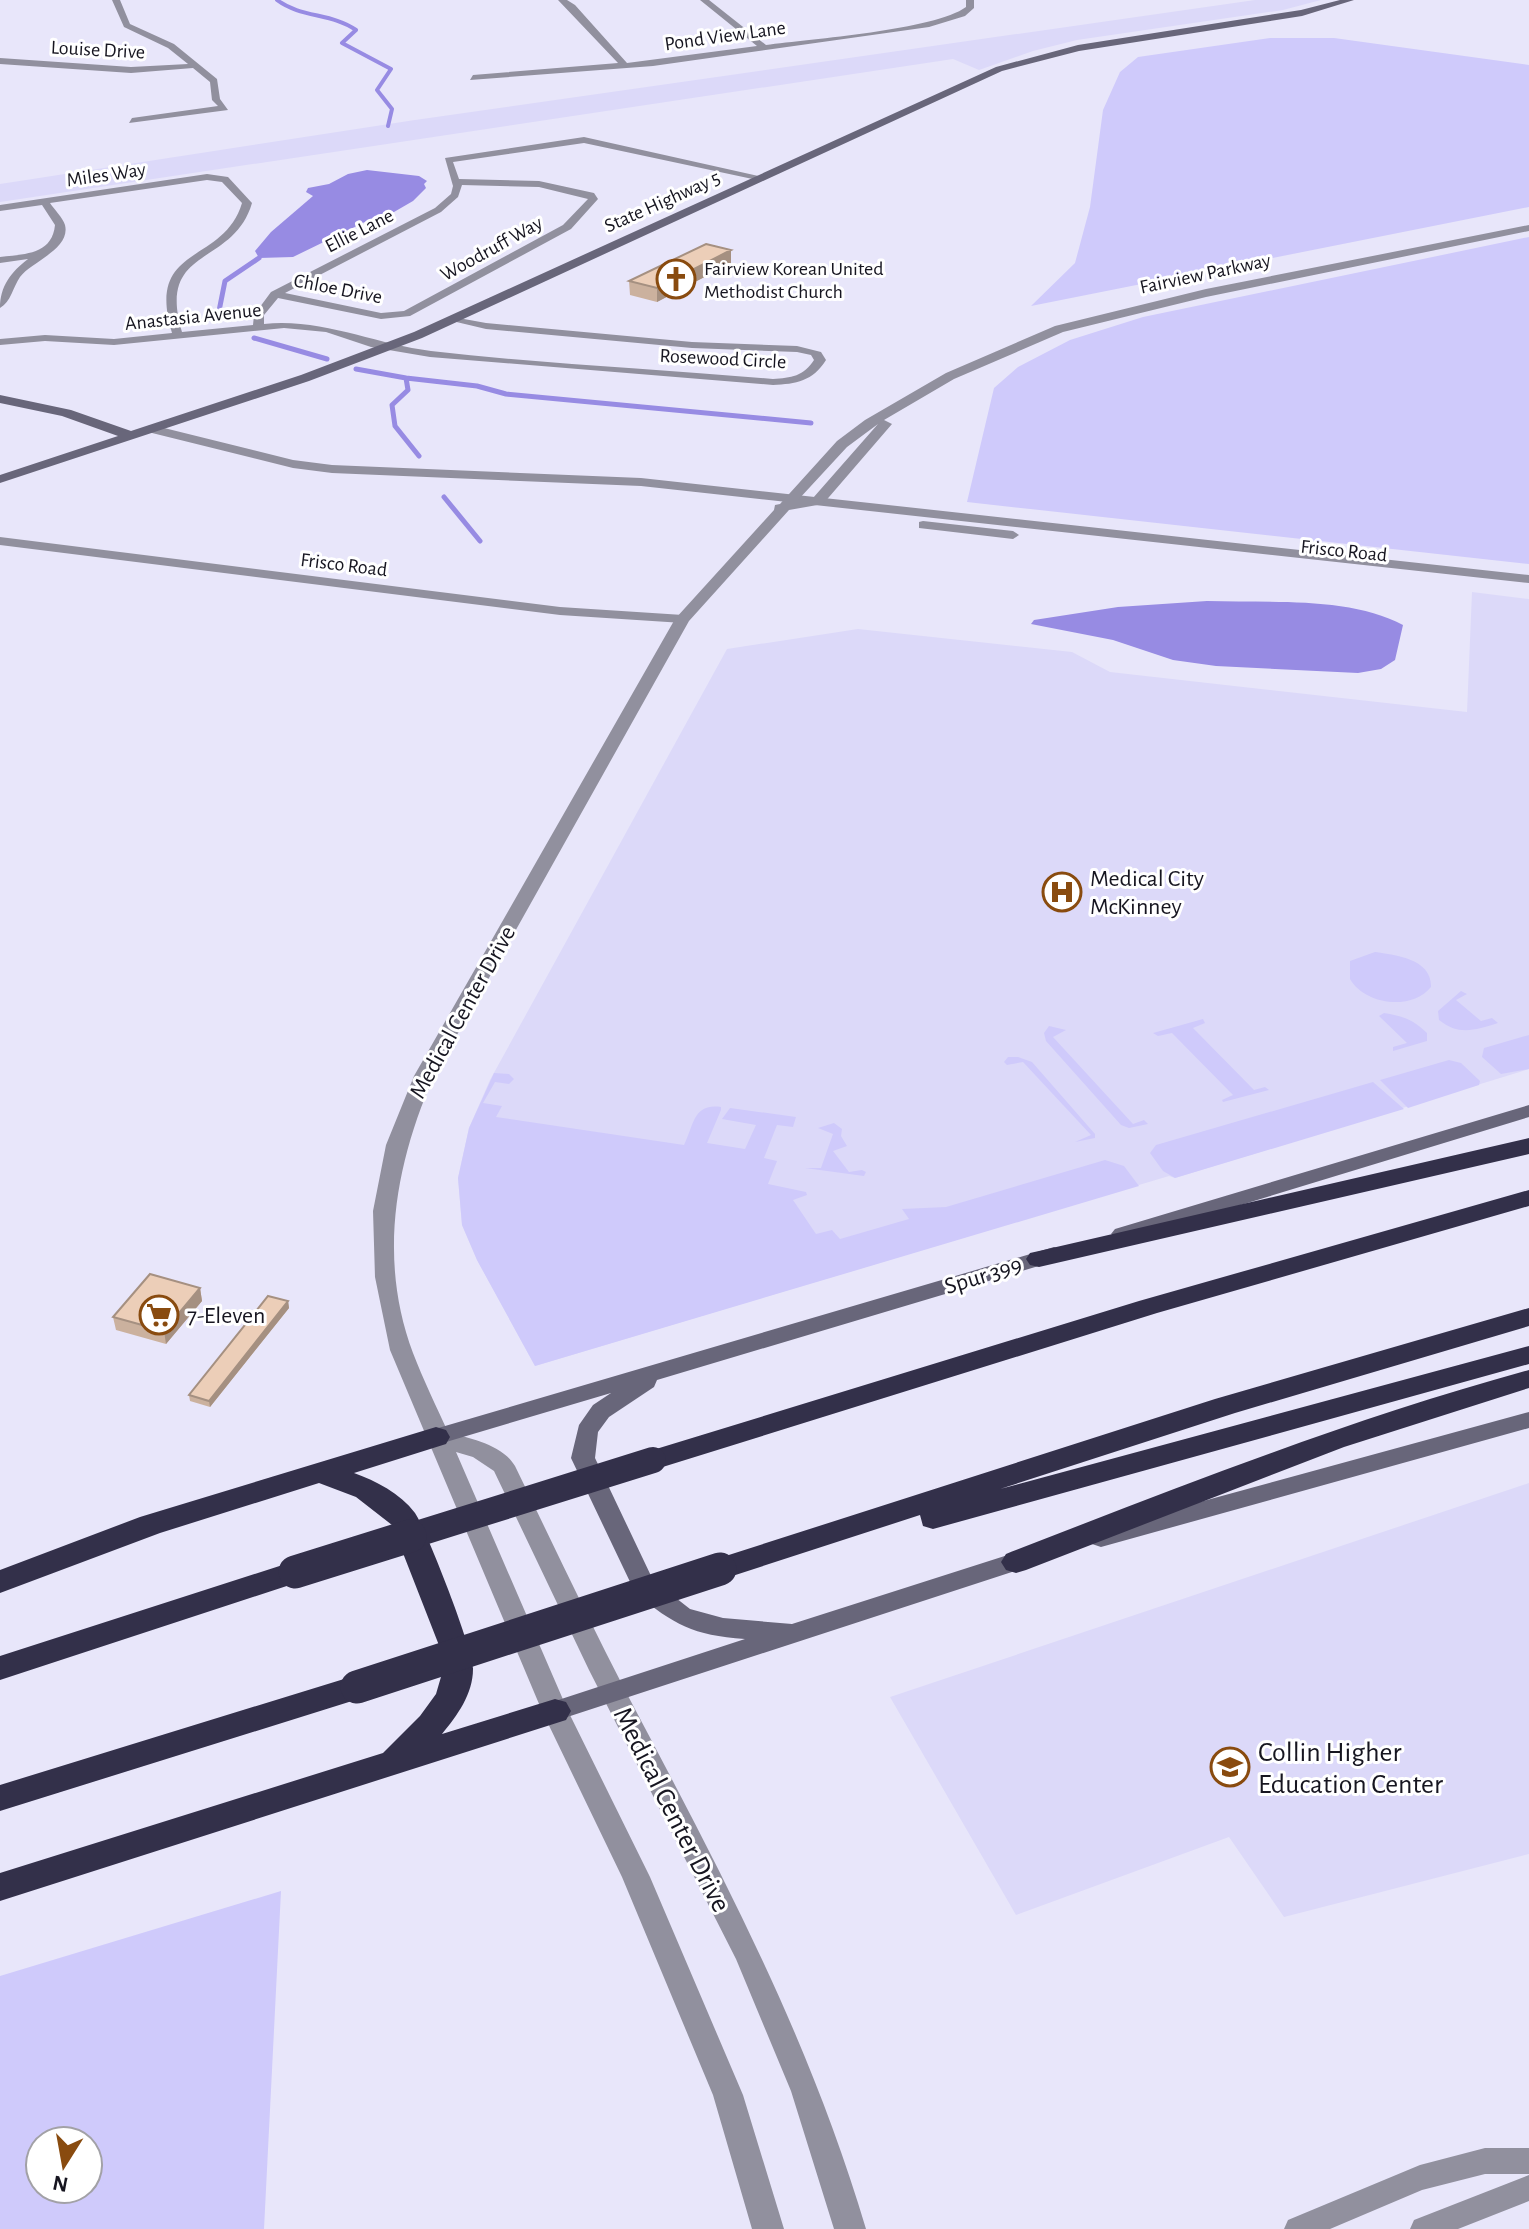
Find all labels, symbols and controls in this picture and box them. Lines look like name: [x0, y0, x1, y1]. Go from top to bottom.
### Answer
street label: Pond View Lane: [663, 18, 787, 54]
street label: Louise Drive: [50, 38, 146, 62]
street label: Miles Way: [65, 159, 147, 190]
street label: State Highway 5: [602, 167, 723, 236]
street label: Ellie Lane: [322, 205, 397, 257]
street label: Woodruff Way: [437, 212, 546, 285]
street label: Fairview Parkway: [1138, 250, 1273, 298]
church icon: Fairview Korean United Methodist Church: [655, 258, 697, 300]
place label: Fairview Korean United Methodist Church: [704, 259, 884, 302]
street label: Chloe Drive: [292, 271, 384, 307]
street label: Anastasia Avenue: [124, 300, 262, 334]
street label: Rosewood Circle: [659, 346, 787, 372]
street label: Frisco Road: [1299, 536, 1388, 565]
street label: Frisco Road: [299, 550, 388, 580]
place label: Medical City McKinney: [1090, 867, 1204, 919]
hospital icon: Medical City McKinney: [1041, 871, 1083, 913]
street label: Medical Center Drive: [406, 922, 520, 1103]
street label: Spur 399: [942, 1253, 1025, 1299]
supermarket icon: 7-Eleven: [138, 1294, 180, 1336]
place label: 7-Eleven: [187, 1304, 265, 1328]
street label: Medical Center Drive: [608, 1703, 735, 1917]
place label: Collin Higher Education Center: [1258, 1739, 1443, 1799]
school or university icon: Collin Higher Education Center: [1209, 1746, 1251, 1788]
north arrow: [24, 2125, 104, 2205]
text: N: [51, 2171, 70, 2196]

